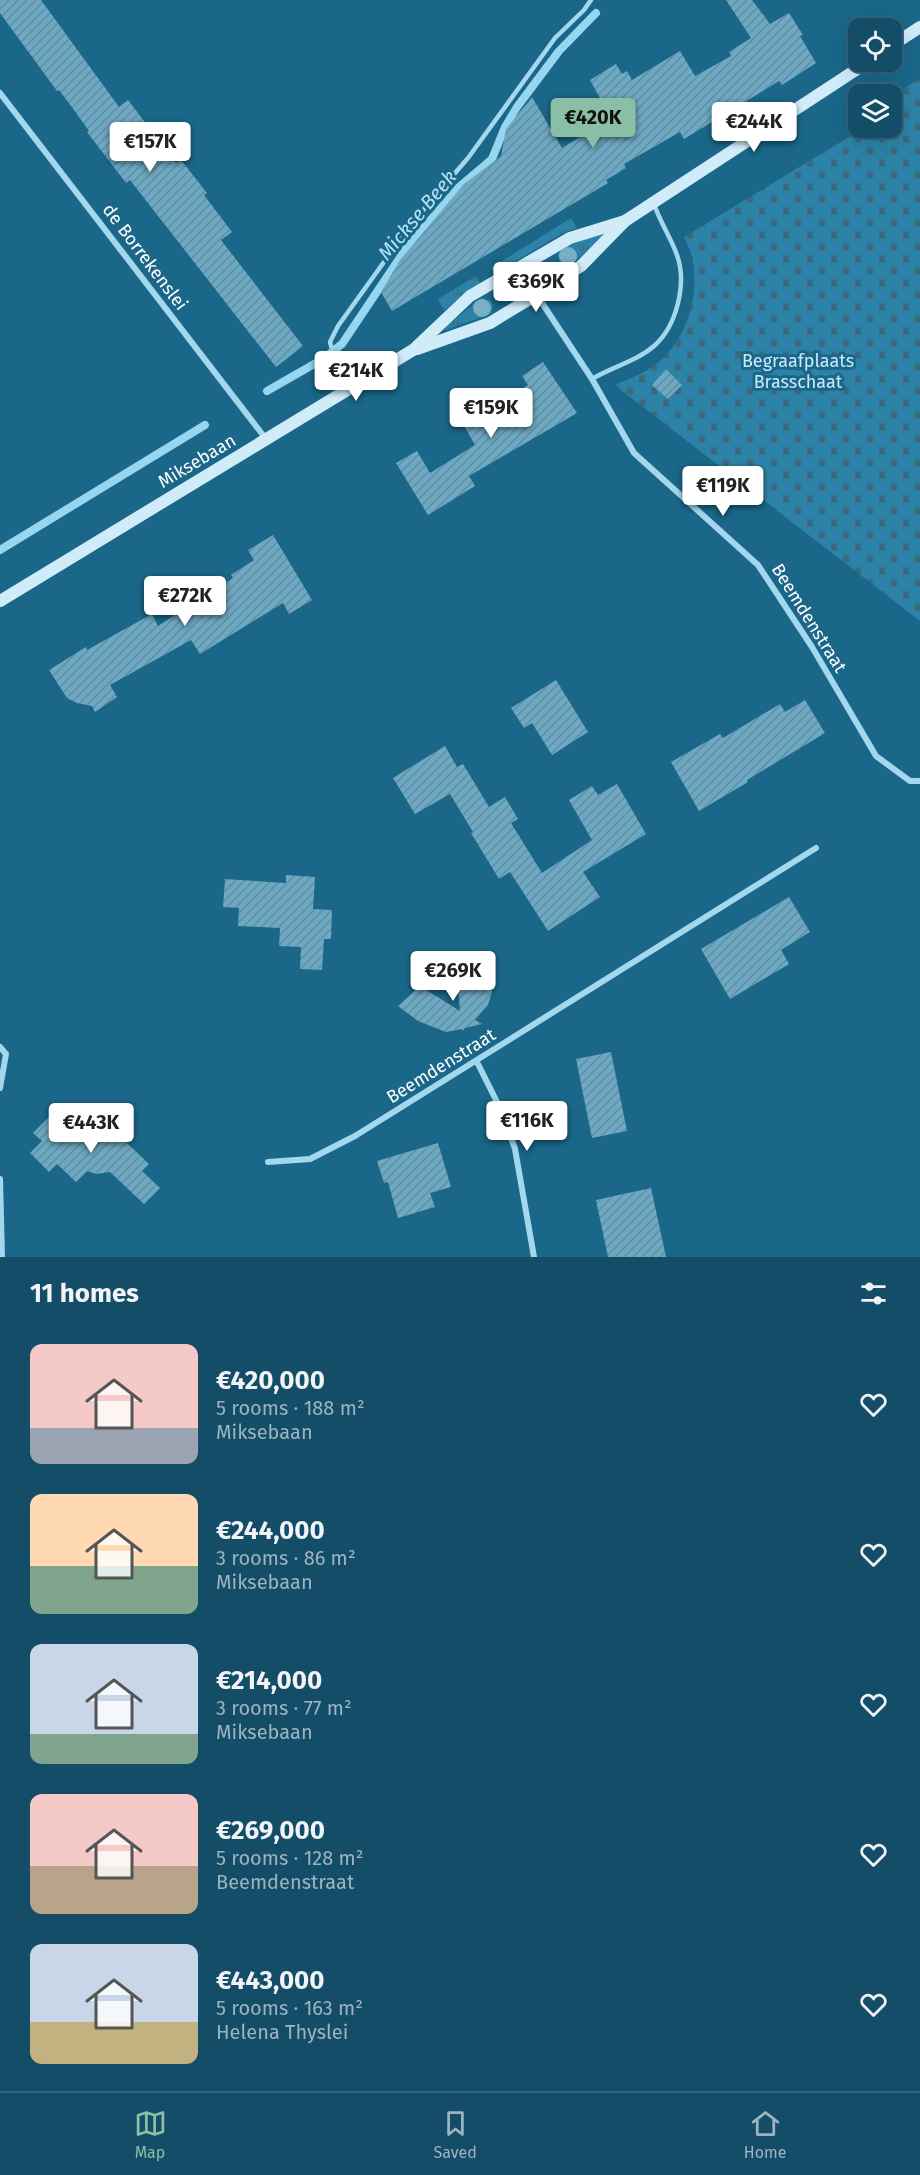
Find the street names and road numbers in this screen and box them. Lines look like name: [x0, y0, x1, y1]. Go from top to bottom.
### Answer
street label: de Borrekenslei: [98, 199, 192, 315]
street label: Miksebaan: [154, 429, 240, 493]
street label: Beemdenstraat: [767, 559, 852, 677]
street label: Beemdenstraat: [382, 1023, 500, 1108]

